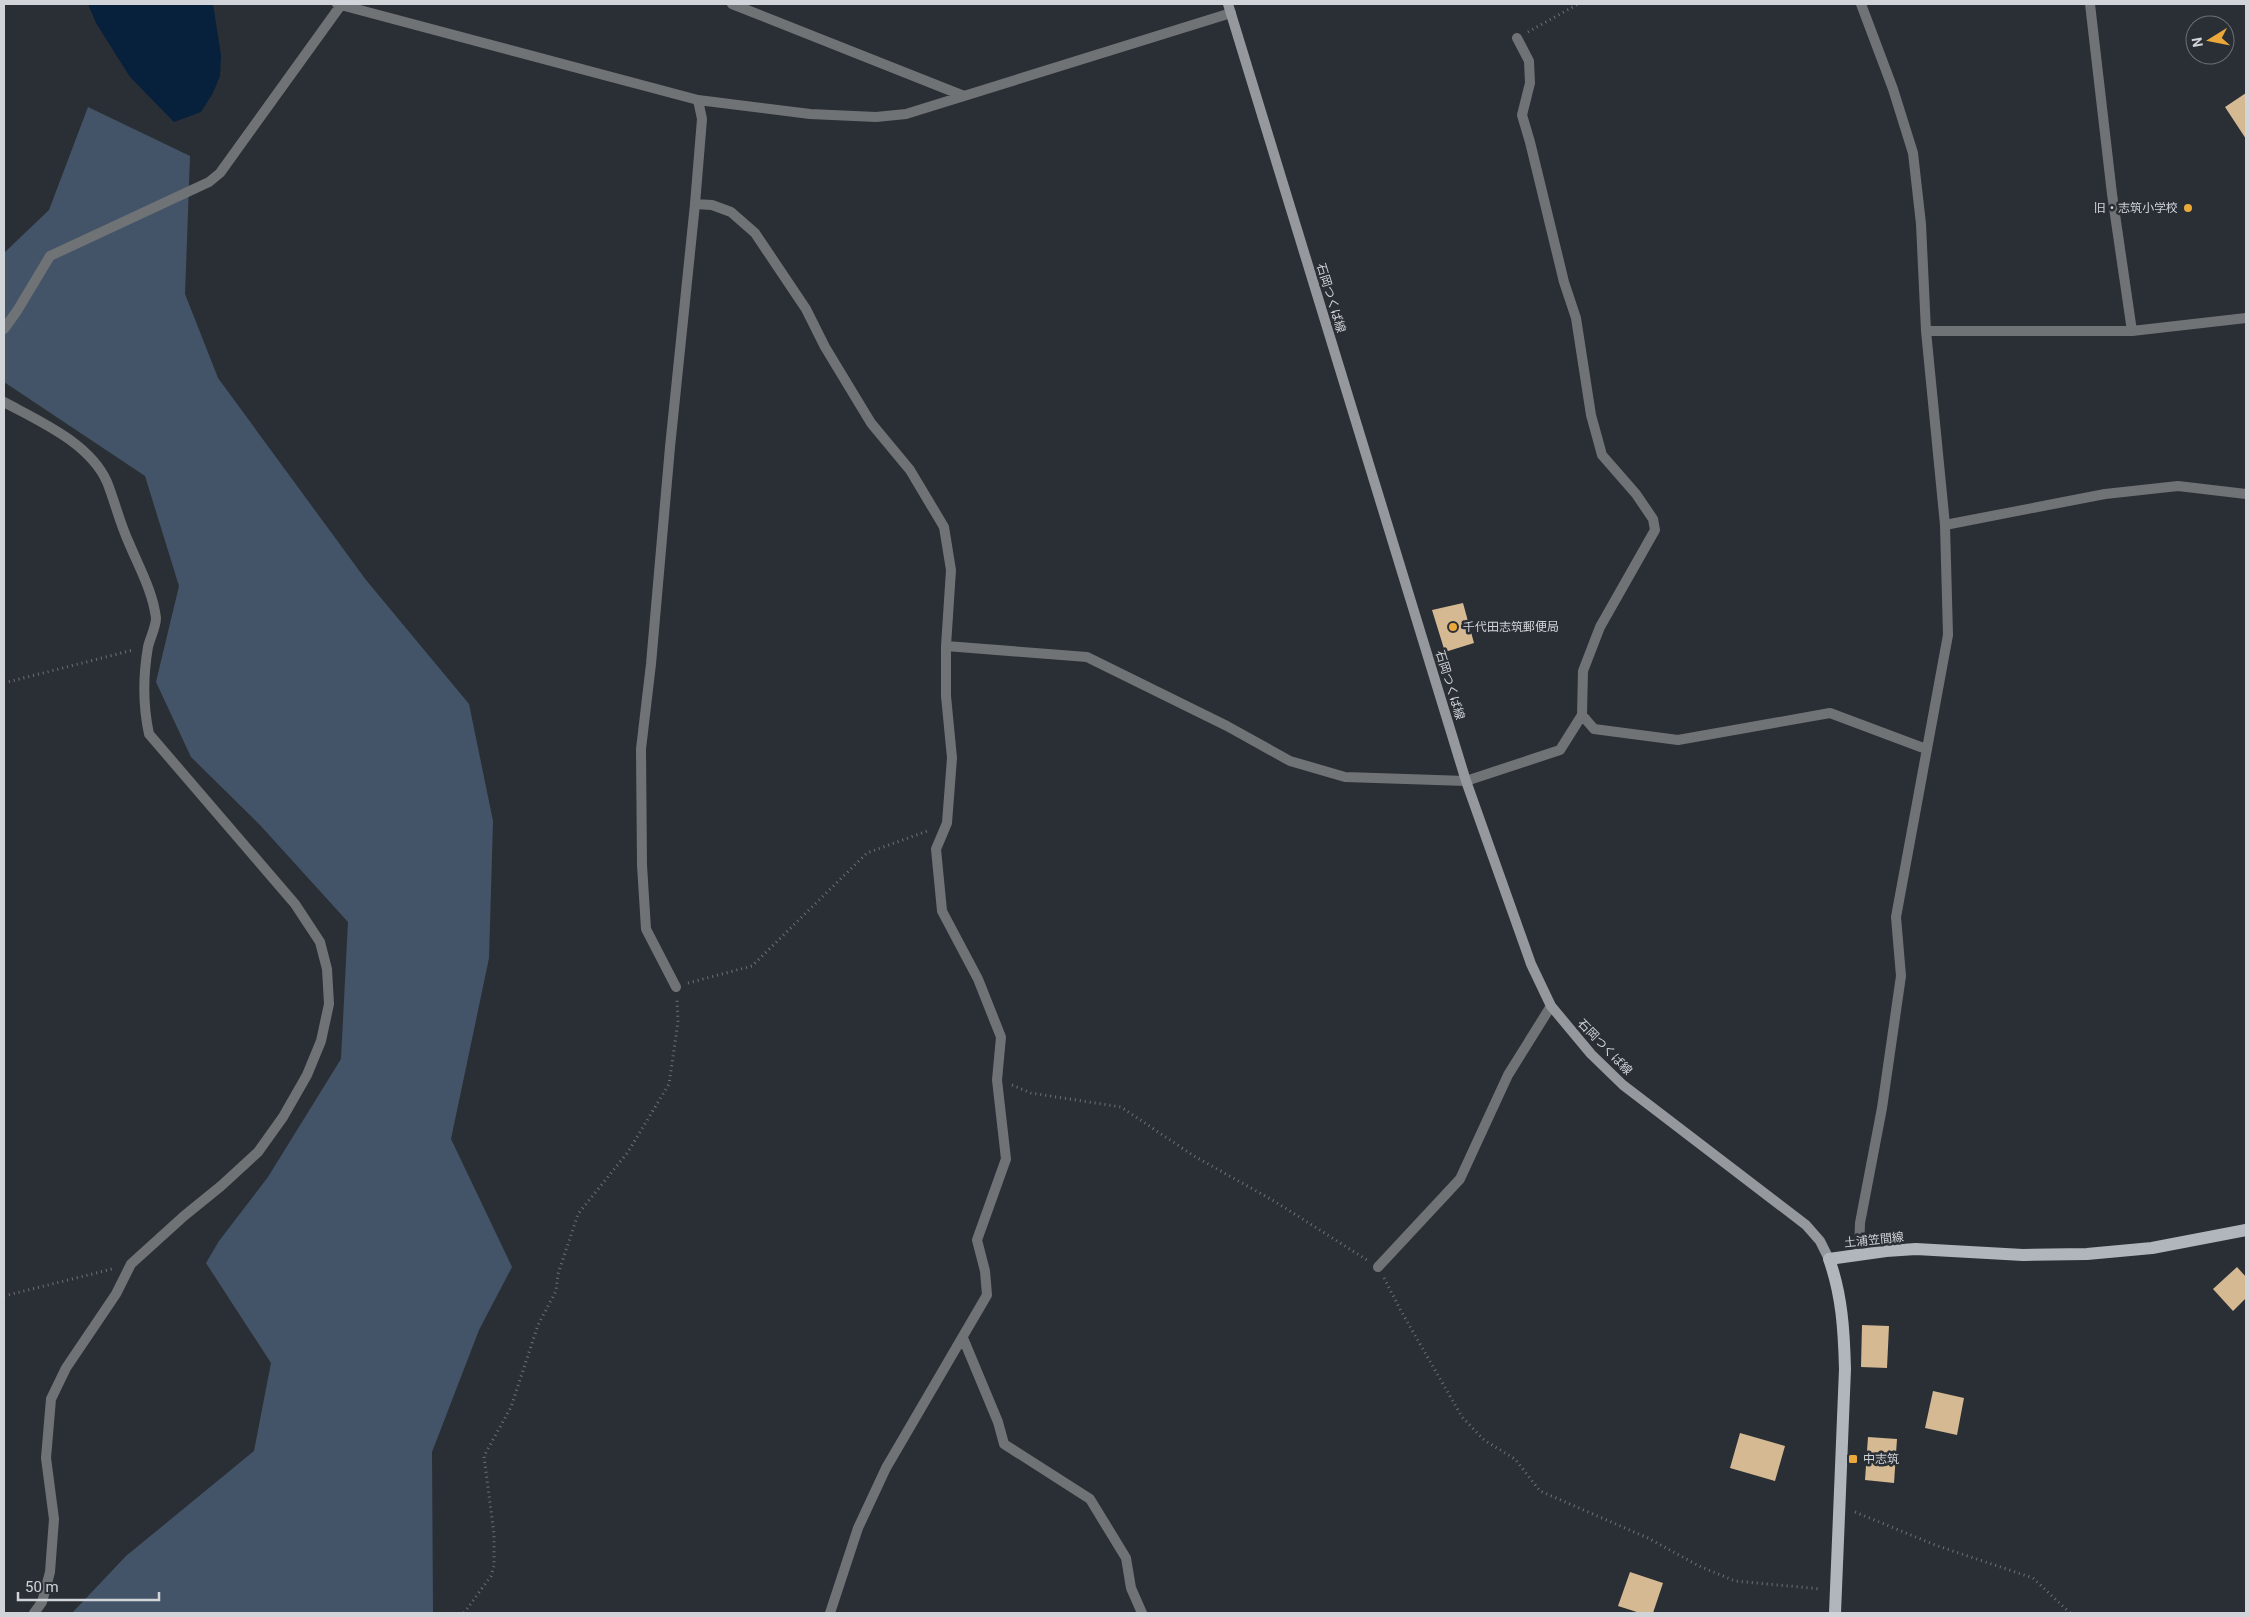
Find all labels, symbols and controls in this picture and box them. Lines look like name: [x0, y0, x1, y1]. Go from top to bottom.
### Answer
north arrow: [2185, 15, 2235, 65]
text: N: [2188, 36, 2206, 49]
place label: 旧・志筑小学校: [2094, 201, 2178, 215]
marker: 旧・志筑小学校: [2182, 202, 2194, 214]
street label: 石岡つくば線: [1314, 262, 1348, 334]
place label: 千代田志筑郵便局: [1463, 620, 1559, 634]
marker: 千代田志筑郵便局: [1447, 621, 1459, 633]
street label: 石岡つくば線: [1433, 649, 1467, 721]
street label: 石岡つくば線: [1575, 1016, 1635, 1078]
street label: 土浦笠間線: [1843, 1230, 1905, 1250]
place label: 中志筑: [1863, 1452, 1899, 1466]
marker: 中志筑: [1847, 1453, 1859, 1465]
scale bar: [18, 1570, 159, 1602]
text: 50 m: [25, 1578, 59, 1596]

